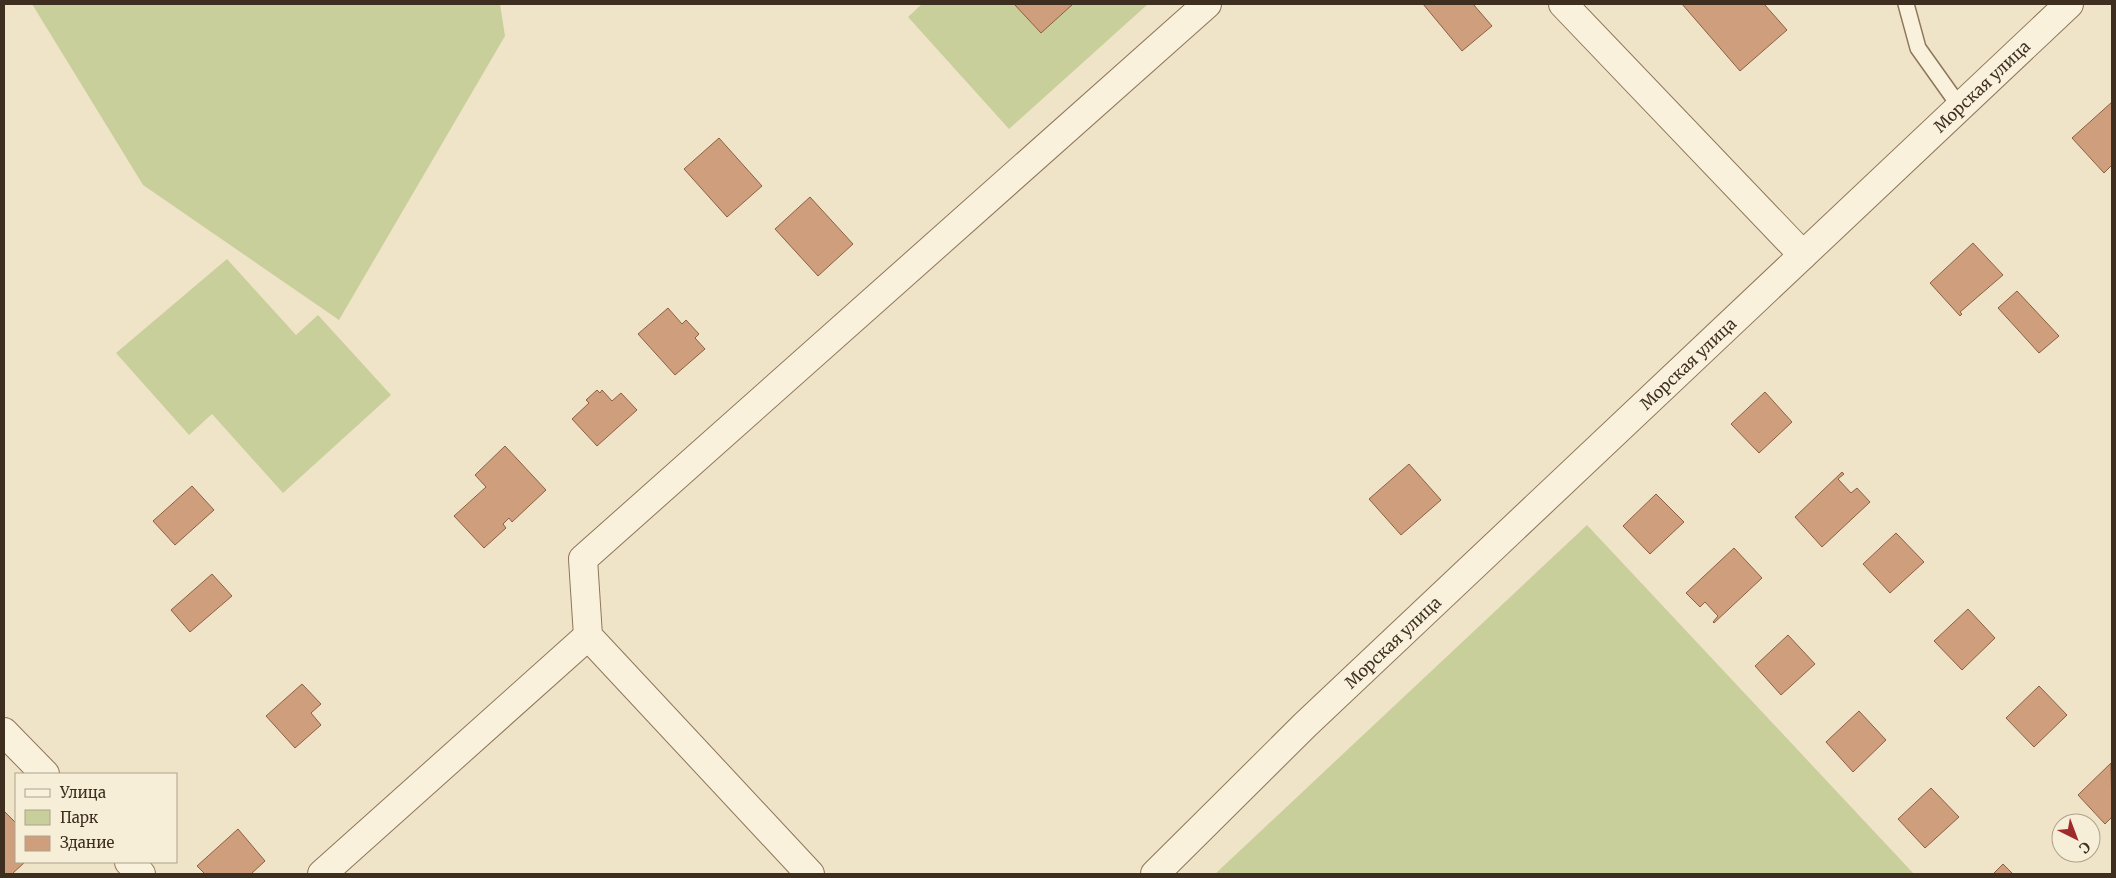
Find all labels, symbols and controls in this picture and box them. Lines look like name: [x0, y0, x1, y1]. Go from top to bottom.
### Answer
street label: Морская улица: [1930, 36, 2034, 136]
street label: Морская улица: [1636, 313, 1740, 414]
street label: Морская улица: [1340, 592, 1445, 692]
legend: [15, 773, 178, 863]
text: Улица: [59, 783, 106, 802]
text: Парк: [60, 808, 99, 827]
north arrow: [2051, 813, 2101, 863]
text: Здание: [60, 833, 114, 852]
text: С: [2075, 838, 2094, 857]

